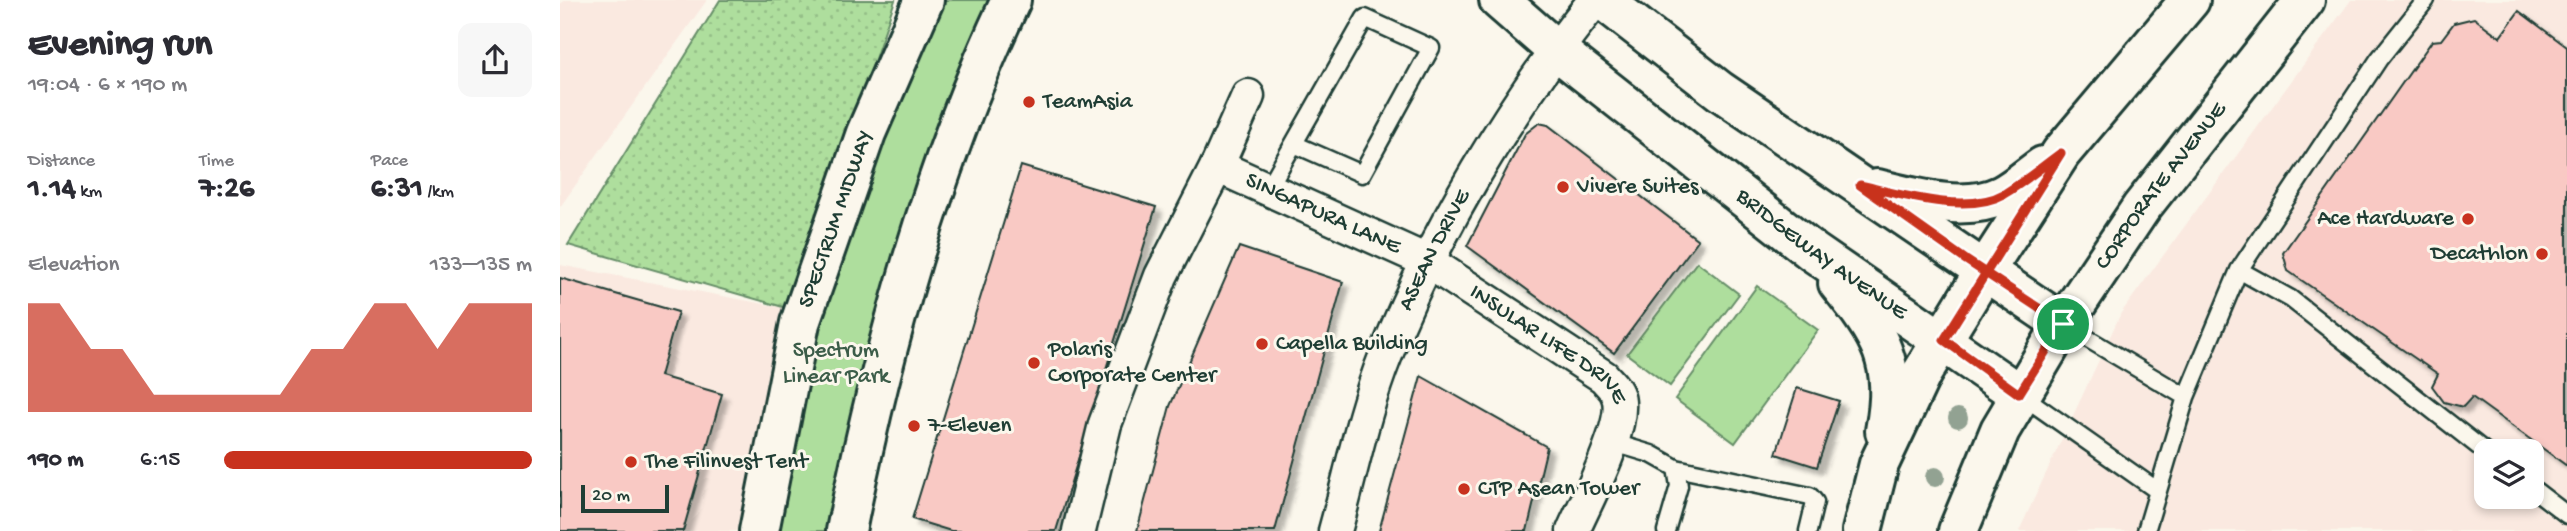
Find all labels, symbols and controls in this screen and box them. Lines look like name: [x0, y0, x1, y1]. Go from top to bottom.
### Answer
button: share: [458, 23, 532, 97]
text: Evening run: [28, 24, 212, 68]
text: 19:04 · 6 × 190 m: [28, 72, 187, 99]
place label: TeamAsia: [1041, 89, 1134, 116]
marker: TeamAsia: [1021, 94, 1037, 110]
street label: CORPORATE AVENUE: [2090, 96, 2234, 275]
street label: SPECTRUM MIDWAY: [793, 127, 879, 311]
text: Distance: [28, 150, 95, 173]
text: Time: [199, 150, 234, 173]
text: Pace: [371, 150, 408, 173]
street label: SINGAPURA LANE: [1241, 167, 1406, 261]
text: 1.14: [28, 173, 76, 208]
text: 7:26: [199, 173, 254, 208]
text: 6:31: [371, 173, 423, 208]
place label: Vivere Suites: [1576, 174, 1699, 201]
marker: Vivere Suites: [1555, 179, 1571, 195]
text: km: [76, 181, 102, 204]
text: /km: [423, 181, 454, 204]
street label: BRIDGEWAY AVENUE: [1730, 182, 1914, 327]
street label: ASEAN DRIVE: [1393, 183, 1478, 315]
place label: Ace Hardware: [2317, 206, 2455, 233]
marker: Ace Hardware: [2460, 211, 2476, 227]
place label: Decathlon: [2429, 241, 2528, 268]
marker: Decathlon: [2534, 246, 2550, 262]
text: Elevation: [28, 252, 119, 279]
text: 133–135 m: [430, 252, 532, 279]
street label: INSULAR LIFE DRIVE: [1464, 279, 1633, 409]
pin: [2033, 294, 2093, 354]
icon: arrive: [2044, 305, 2082, 343]
place label: Capella Building: [1276, 331, 1428, 358]
marker: Capella Building: [1254, 336, 1270, 352]
place label: Polaris Corporate Center: [1047, 337, 1218, 390]
park label: Spectrum Linear Park: [783, 338, 892, 391]
marker: Polaris Corporate Center: [1026, 355, 1042, 371]
place label: 7-Eleven: [927, 413, 1011, 440]
marker: 7-Eleven: [906, 418, 922, 434]
map controls: [2474, 439, 2544, 509]
button: layers: [2474, 439, 2544, 509]
text: 190 m: [28, 447, 84, 474]
text: 6:15: [140, 447, 180, 474]
place label: The Filinvest Tent: [643, 449, 809, 476]
marker: The Filinvest Tent: [623, 454, 639, 470]
place label: CTP Asean Tower: [1478, 476, 1641, 503]
marker: CTP Asean Tower: [1456, 481, 1472, 497]
scale bar: [581, 482, 668, 514]
text: 20 m: [592, 485, 630, 508]

